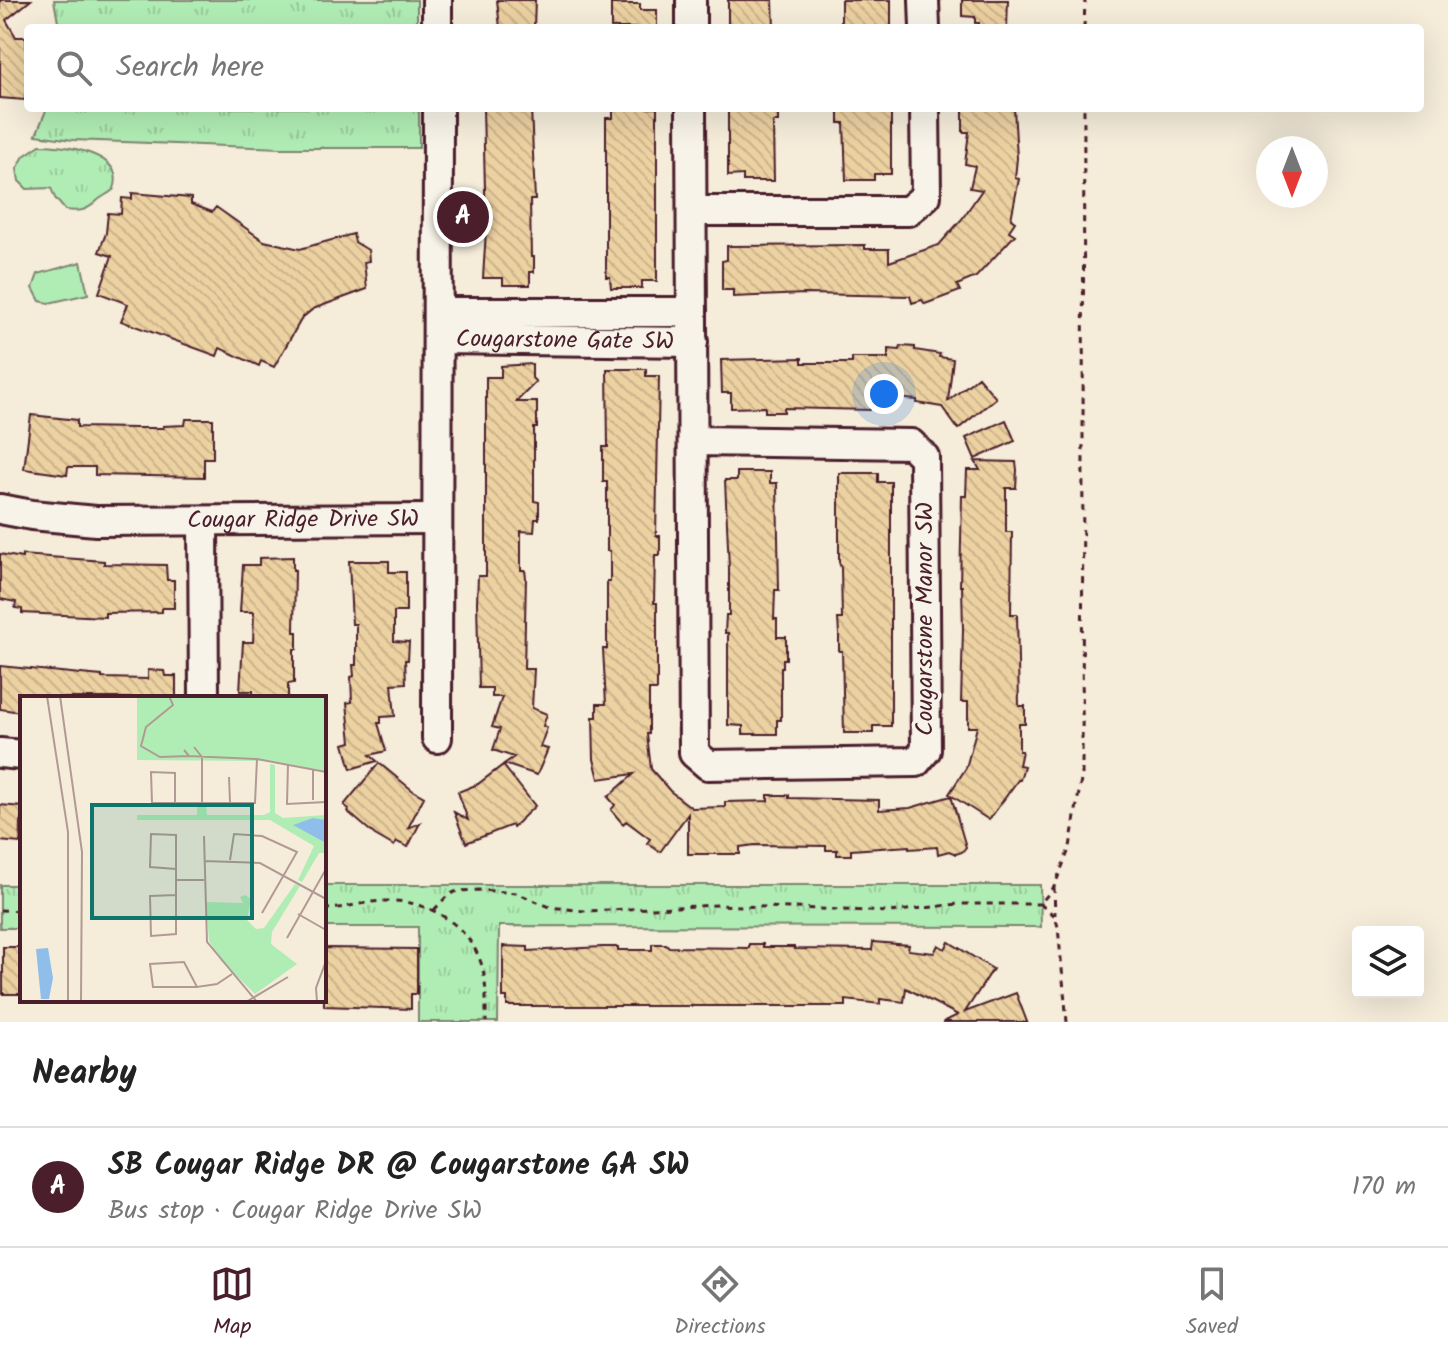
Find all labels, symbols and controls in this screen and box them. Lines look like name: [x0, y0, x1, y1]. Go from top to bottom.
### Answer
search box: [24, 24, 1424, 112]
text: Search here: [116, 44, 264, 92]
icon: search: [52, 46, 96, 90]
north arrow: [1256, 136, 1328, 208]
pin: A: [437, 187, 489, 247]
street label: Cougarstone Gate SW: [456, 320, 674, 361]
your location: [864, 374, 904, 414]
street label: Cougar Ridge Drive SW: [187, 500, 419, 540]
street label: Cougarstone Manor SW: [906, 502, 945, 736]
inset map: [20, 696, 326, 1002]
map controls: [1352, 926, 1424, 998]
button: layers: [1352, 926, 1424, 998]
text: Nearby: [32, 1047, 137, 1101]
text: SB Cougar Ridge DR @ Cougarstone GA SW: [108, 1142, 690, 1190]
text: A: [50, 1166, 66, 1208]
text: 170 m: [1352, 1166, 1416, 1208]
text: Bus stop · Cougar Ridge Drive SW: [108, 1190, 482, 1232]
tab: Map: [210, 1262, 254, 1345]
tab: Directions: [674, 1262, 766, 1345]
tab: Saved: [1186, 1262, 1238, 1345]

